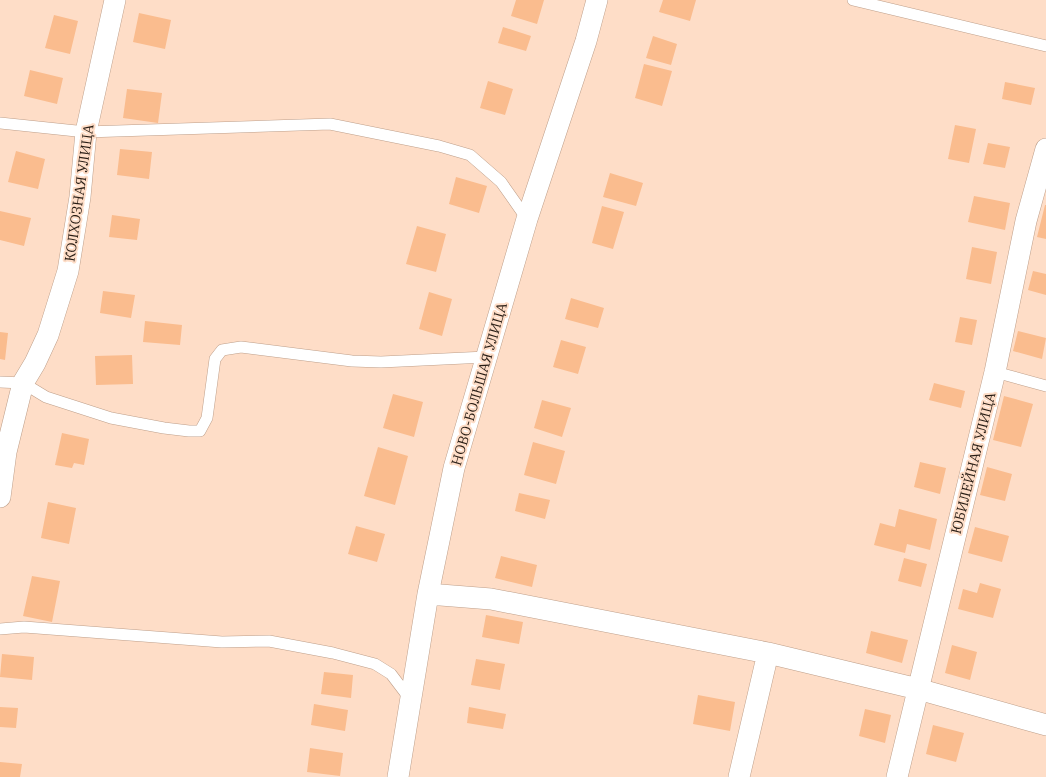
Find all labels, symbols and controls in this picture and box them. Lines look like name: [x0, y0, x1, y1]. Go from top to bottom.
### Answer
street label: КОЛХОЗНАЯ УЛИЦА: [60, 123, 98, 263]
street label: НОВО-БОЛЬШАЯ УЛИЦА: [447, 300, 511, 468]
street label: ЮБИЛЕЙНАЯ УЛИЦА: [947, 390, 999, 536]

